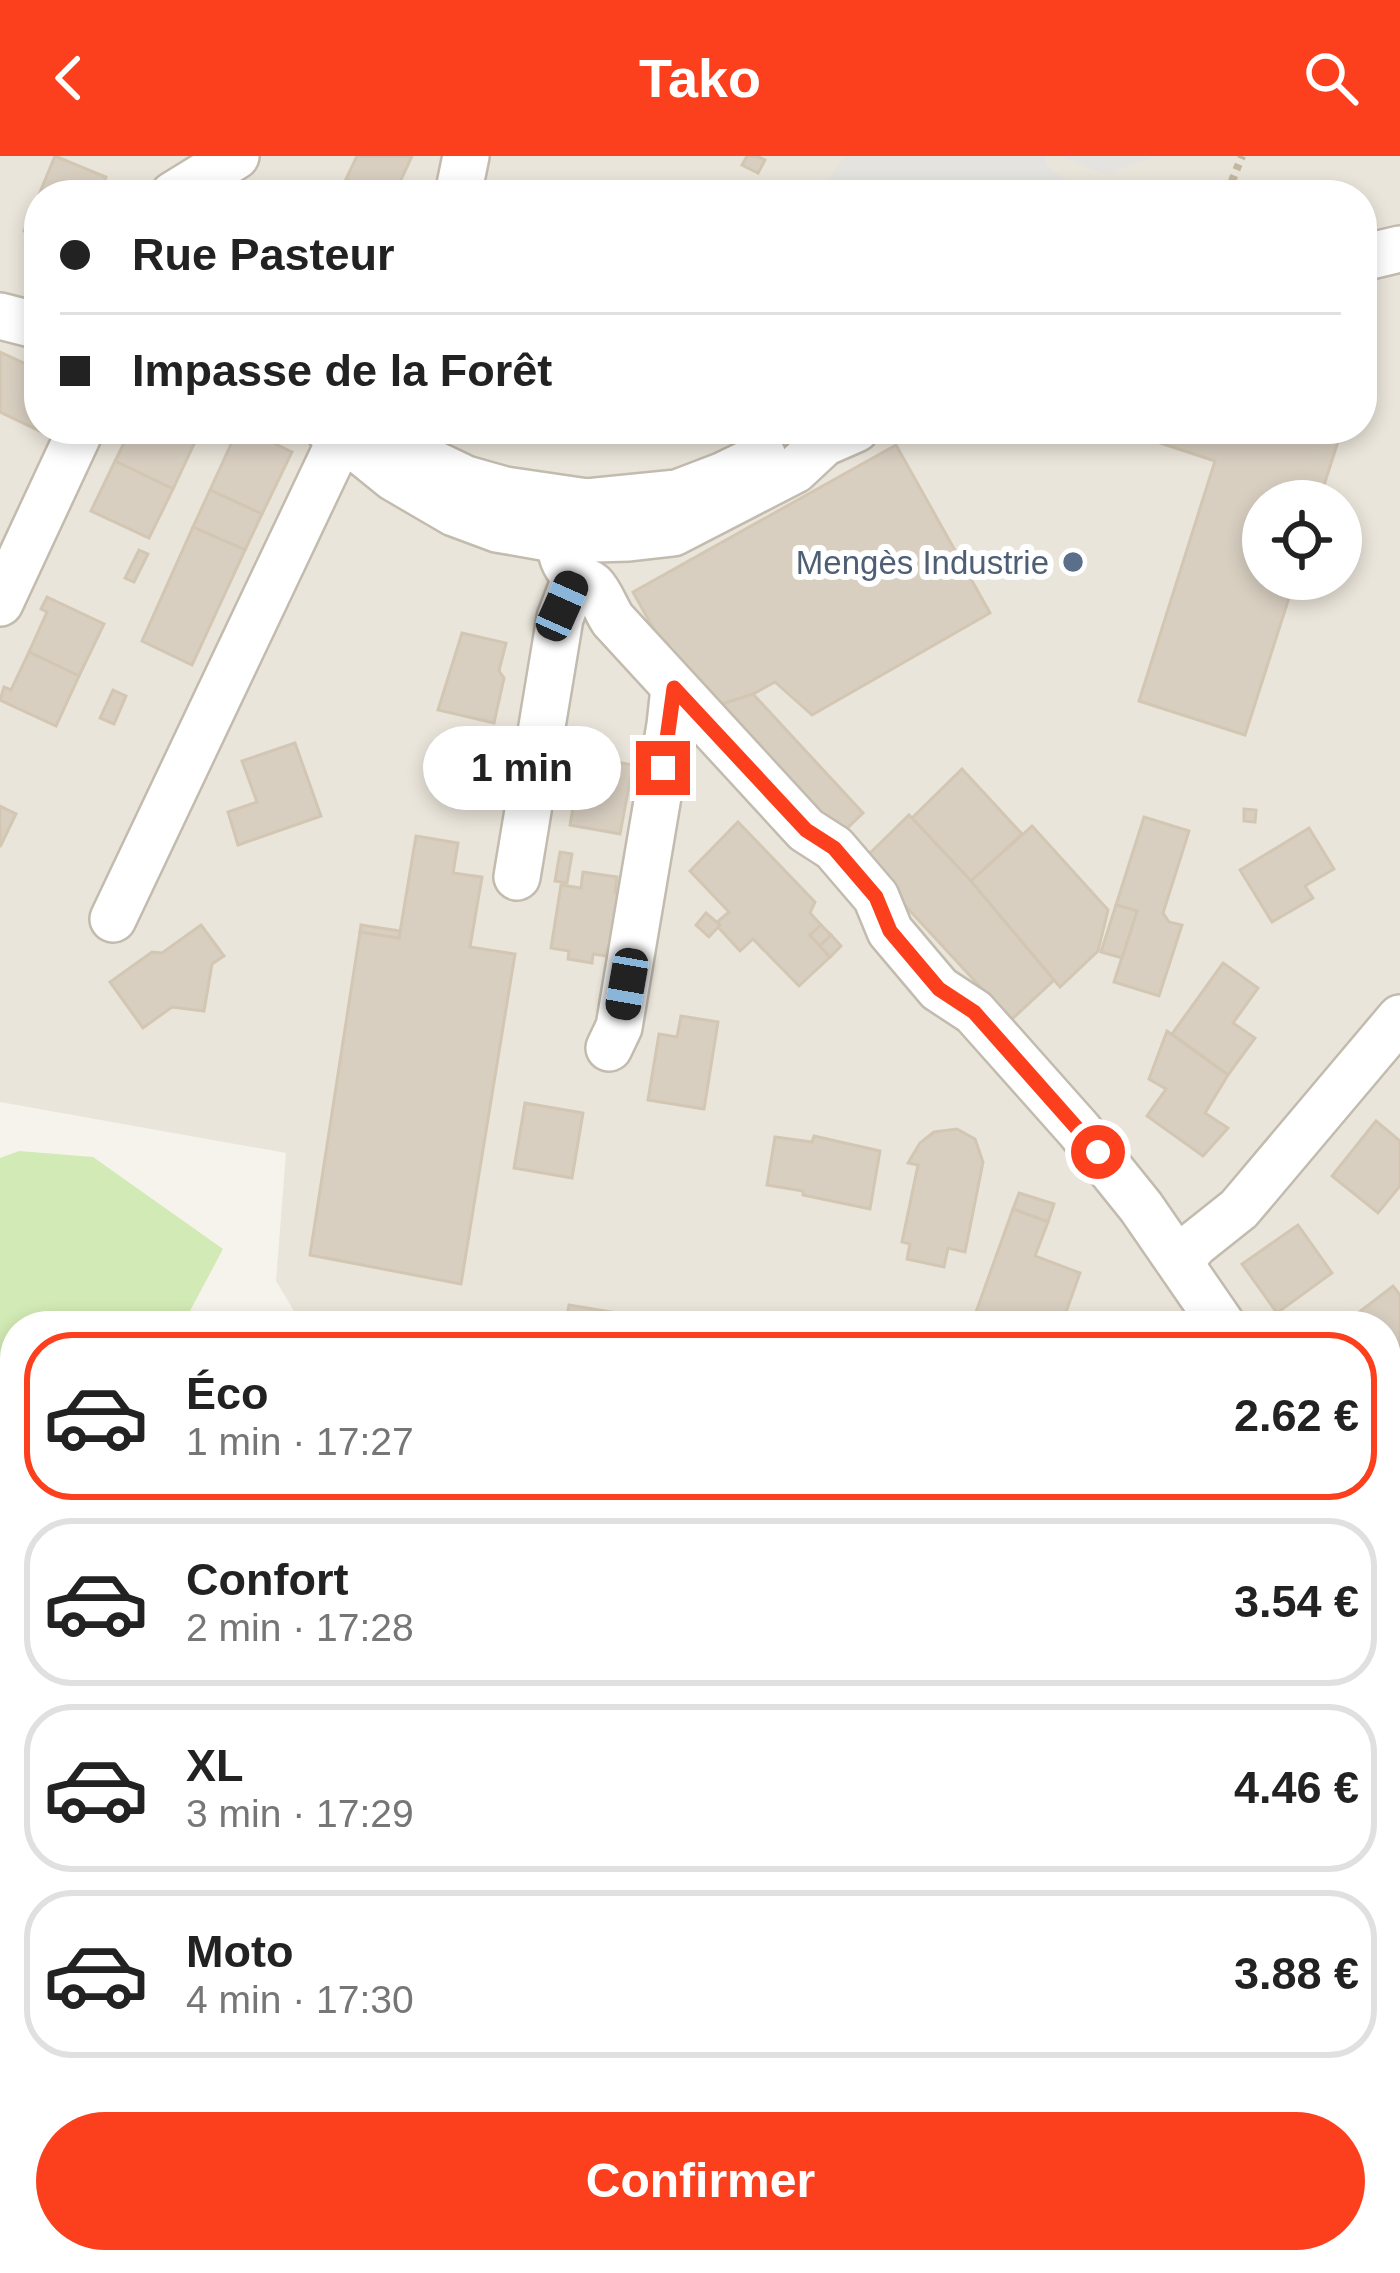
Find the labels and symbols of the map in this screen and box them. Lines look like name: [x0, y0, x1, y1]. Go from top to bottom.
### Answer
place label: Mengès Industrie: [796, 544, 1049, 581]
marker: Mengès Industrie: [1060, 549, 1086, 575]
car: [531, 566, 593, 646]
callout: 1 min: [423, 726, 621, 810]
route end: [636, 741, 690, 795]
car: [603, 945, 651, 1023]
route start: [1071, 1125, 1125, 1179]

